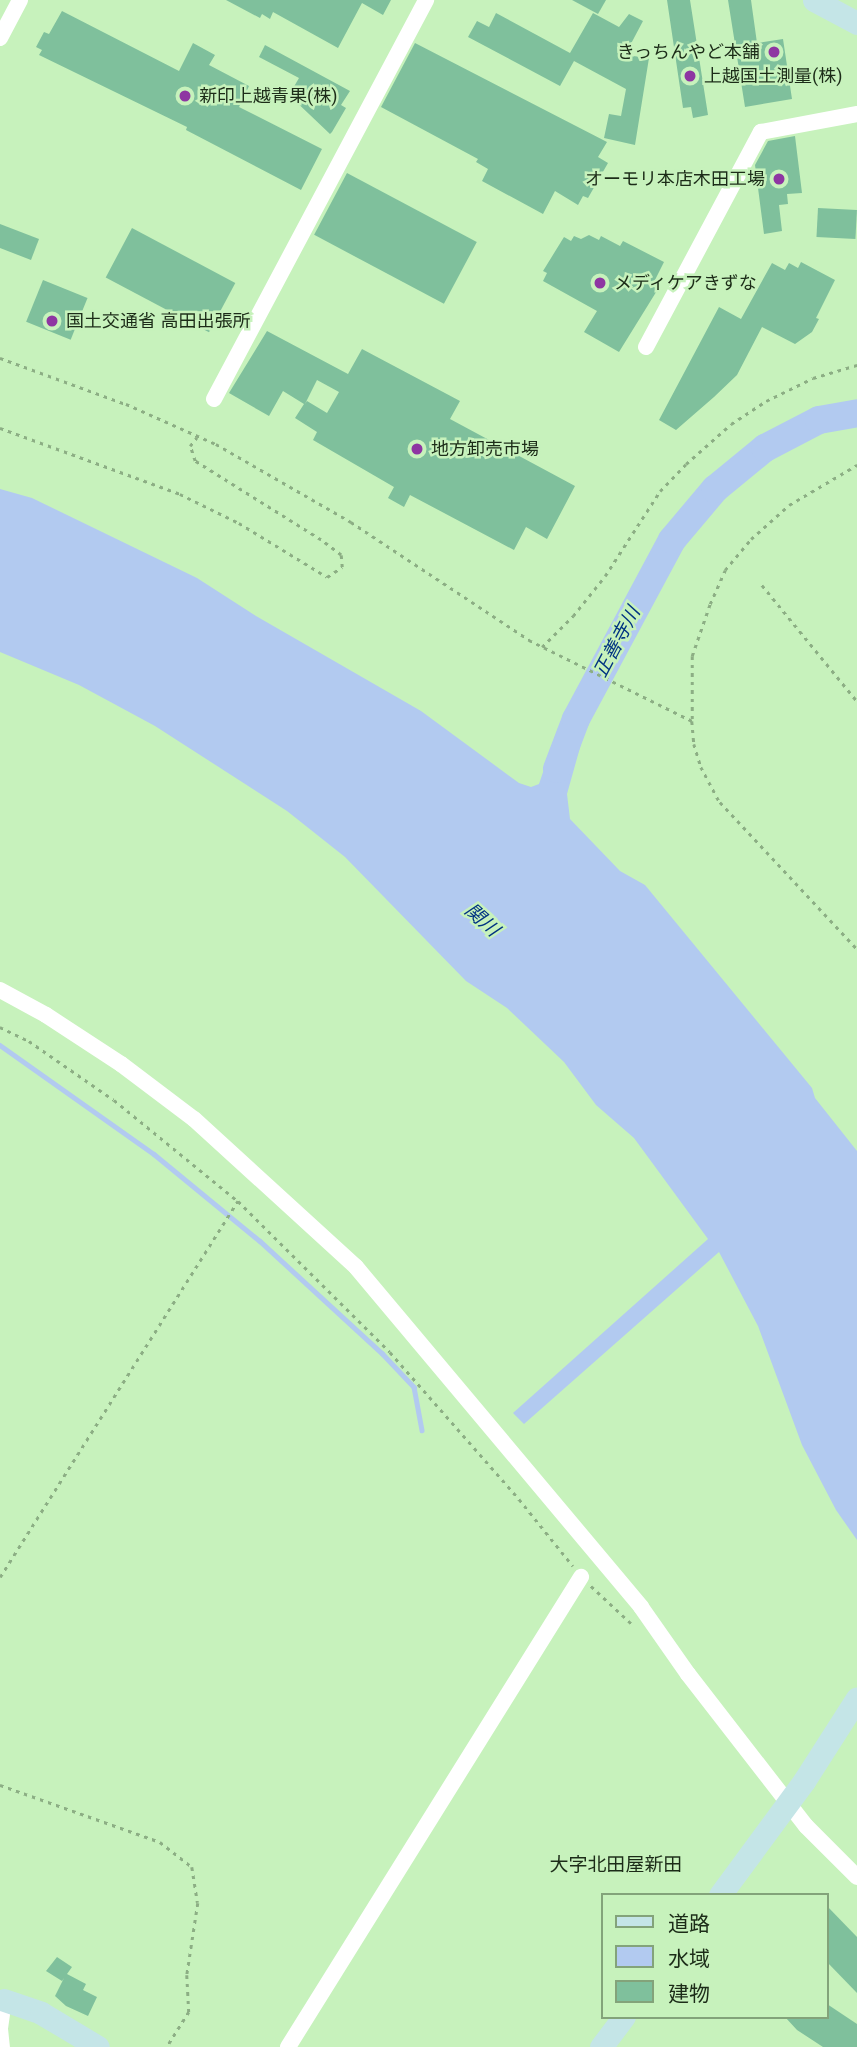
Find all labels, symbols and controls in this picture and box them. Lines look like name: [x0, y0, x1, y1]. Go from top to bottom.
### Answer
place label: きっちんやど本舗: [616, 41, 760, 63]
marker: きっちんやど本舗: [766, 44, 782, 60]
place label: 上越国土測量(株): [704, 65, 842, 87]
marker: 上越国土測量(株): [682, 68, 698, 84]
place label: 新印上越青果(株): [199, 85, 337, 107]
marker: 新印上越青果(株): [177, 88, 193, 104]
place label: オーモリ本店木田工場: [585, 168, 765, 190]
marker: オーモリ本店木田工場: [771, 171, 787, 187]
place label: メディケアきずな: [614, 272, 758, 294]
marker: メディケアきずな: [592, 275, 608, 291]
place label: 国土交通省 高田出張所: [66, 310, 250, 332]
marker: 国土交通省 高田出張所: [44, 313, 60, 329]
place label: 地方卸売市場: [431, 438, 539, 460]
marker: 地方卸売市場: [409, 441, 425, 457]
water label: 正善寺川: [589, 603, 645, 681]
water label: 関川: [460, 899, 504, 941]
district label: 大字北田屋新田: [550, 1854, 682, 1876]
legend: [602, 1893, 829, 2019]
text: 道路: [668, 1912, 710, 1936]
text: 水域: [668, 1947, 710, 1971]
text: 建物: [668, 1982, 710, 2006]

